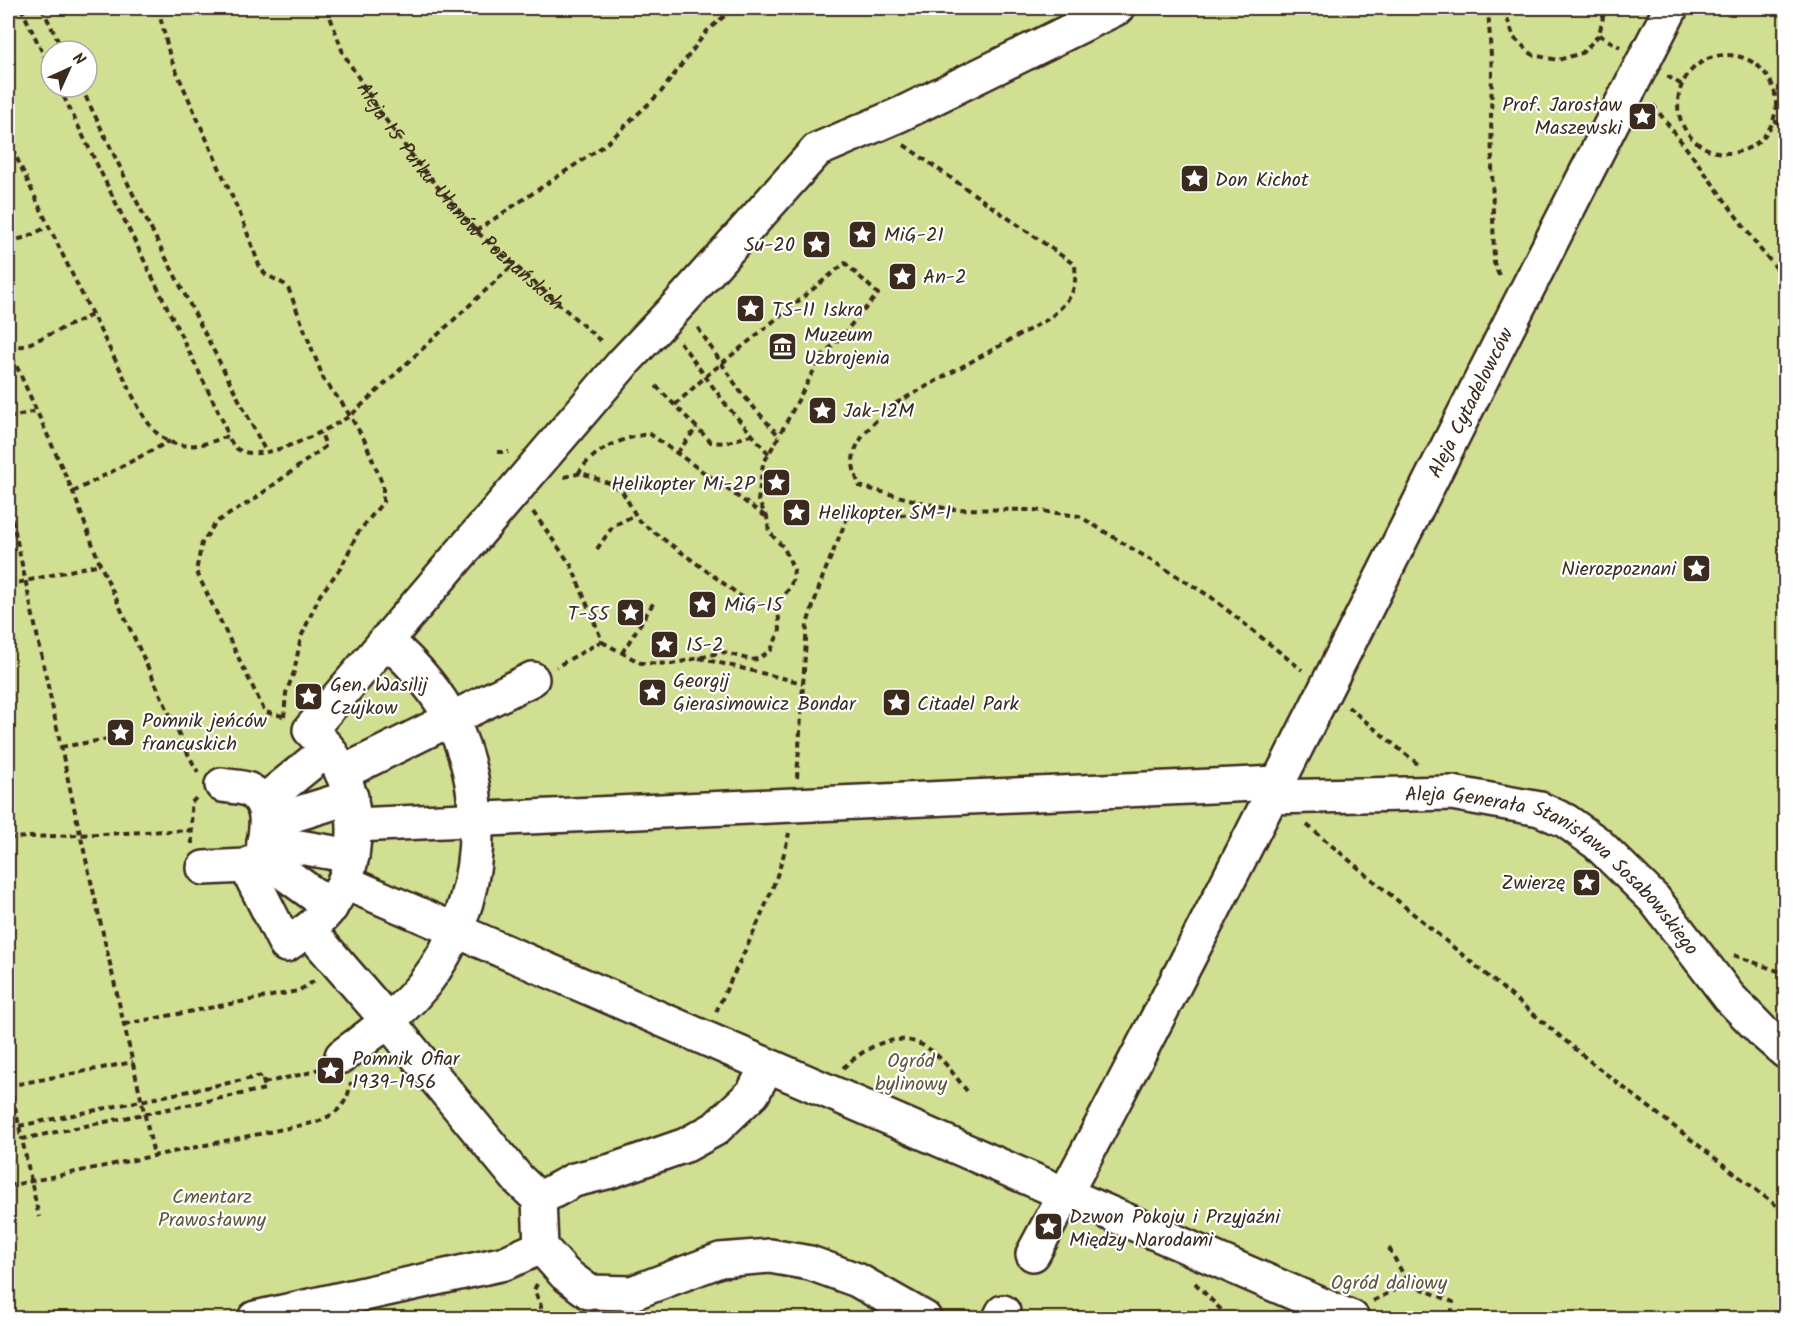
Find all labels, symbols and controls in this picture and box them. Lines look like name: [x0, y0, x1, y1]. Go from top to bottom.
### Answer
north arrow: [39, 39, 99, 99]
text: N: [66, 47, 91, 72]
street label: Aleja 15 Pułku Ułanów Poznańskich: [347, 76, 570, 320]
place label: Prof. Jarosław Maszewski: [1502, 90, 1623, 145]
place icon: Prof. Jarosław Maszewski: [1627, 100, 1659, 132]
place icon: Don Kichot: [1178, 163, 1210, 195]
place label: Don Kichot: [1215, 165, 1309, 197]
place icon: MiG-21: [847, 218, 879, 250]
place label: MiG-21: [884, 220, 944, 252]
place icon: Su-20: [800, 228, 832, 260]
place label: Su-20: [744, 230, 795, 262]
place icon: An-2: [886, 260, 918, 292]
place label: An-2: [923, 262, 967, 294]
place icon: TS-11 Iskra: [735, 293, 767, 325]
place label: TS-11 Iskra: [772, 295, 863, 327]
place label: Muzeum Uzbrojenia: [804, 320, 890, 375]
street label: Aleja Cytadelowców: [1420, 322, 1523, 484]
museum icon: Muzeum Uzbrojenia: [767, 330, 799, 362]
place icon: Jak-12M: [806, 394, 838, 426]
place label: Jak-12M: [843, 396, 914, 428]
place icon: Helikopter Mi-2P: [760, 467, 792, 499]
place label: Helikopter Mi-2P: [611, 469, 756, 501]
place icon: Helikopter SM-1: [781, 496, 813, 528]
place label: Helikopter SM-1: [818, 498, 951, 530]
place icon: Nierozpoznani: [1681, 552, 1713, 584]
place label: Nierozpoznani: [1561, 554, 1677, 586]
place icon: MiG-15: [687, 588, 719, 620]
place label: MiG-15: [724, 590, 784, 622]
place icon: T-55: [614, 597, 646, 629]
place label: T-55: [568, 599, 610, 631]
place icon: IS-2: [649, 628, 681, 660]
place label: IS-2: [686, 630, 724, 662]
place label: Georgij Gierasimowicz Bondar: [673, 666, 857, 721]
place label: Gen. Wasilij Czujkow: [330, 670, 429, 725]
place icon: Georgij Gierasimowicz Bondar: [636, 676, 668, 708]
place icon: Gen. Wasilij Czujkow: [293, 680, 325, 712]
place icon: Citadel Park: [880, 687, 912, 719]
place label: Citadel Park: [917, 689, 1020, 721]
place label: Pomnik jeńców francuskich: [142, 706, 267, 761]
place icon: Pomnik jeńców francuskich: [105, 716, 137, 748]
street label: Aleja Generała Stanisława Sosabowskiego: [1404, 779, 1706, 963]
place icon: Zwierzę: [1570, 866, 1602, 898]
place label: Zwierzę: [1501, 868, 1565, 900]
place label: Pomnik Ofiar 1939-1956: [352, 1044, 461, 1099]
park label: Ogród bylinowy: [875, 1046, 948, 1101]
place icon: Pomnik Ofiar 1939-1956: [315, 1054, 347, 1086]
park label: Cmentarz Prawosławny: [158, 1182, 267, 1237]
place label: Dzwon Pokoju i Przyjaźni Między Narodami: [1069, 1202, 1281, 1257]
place icon: Dzwon Pokoju i Przyjaźni Między Narodami: [1032, 1211, 1064, 1243]
park label: Ogród daliowy: [1331, 1268, 1448, 1300]

